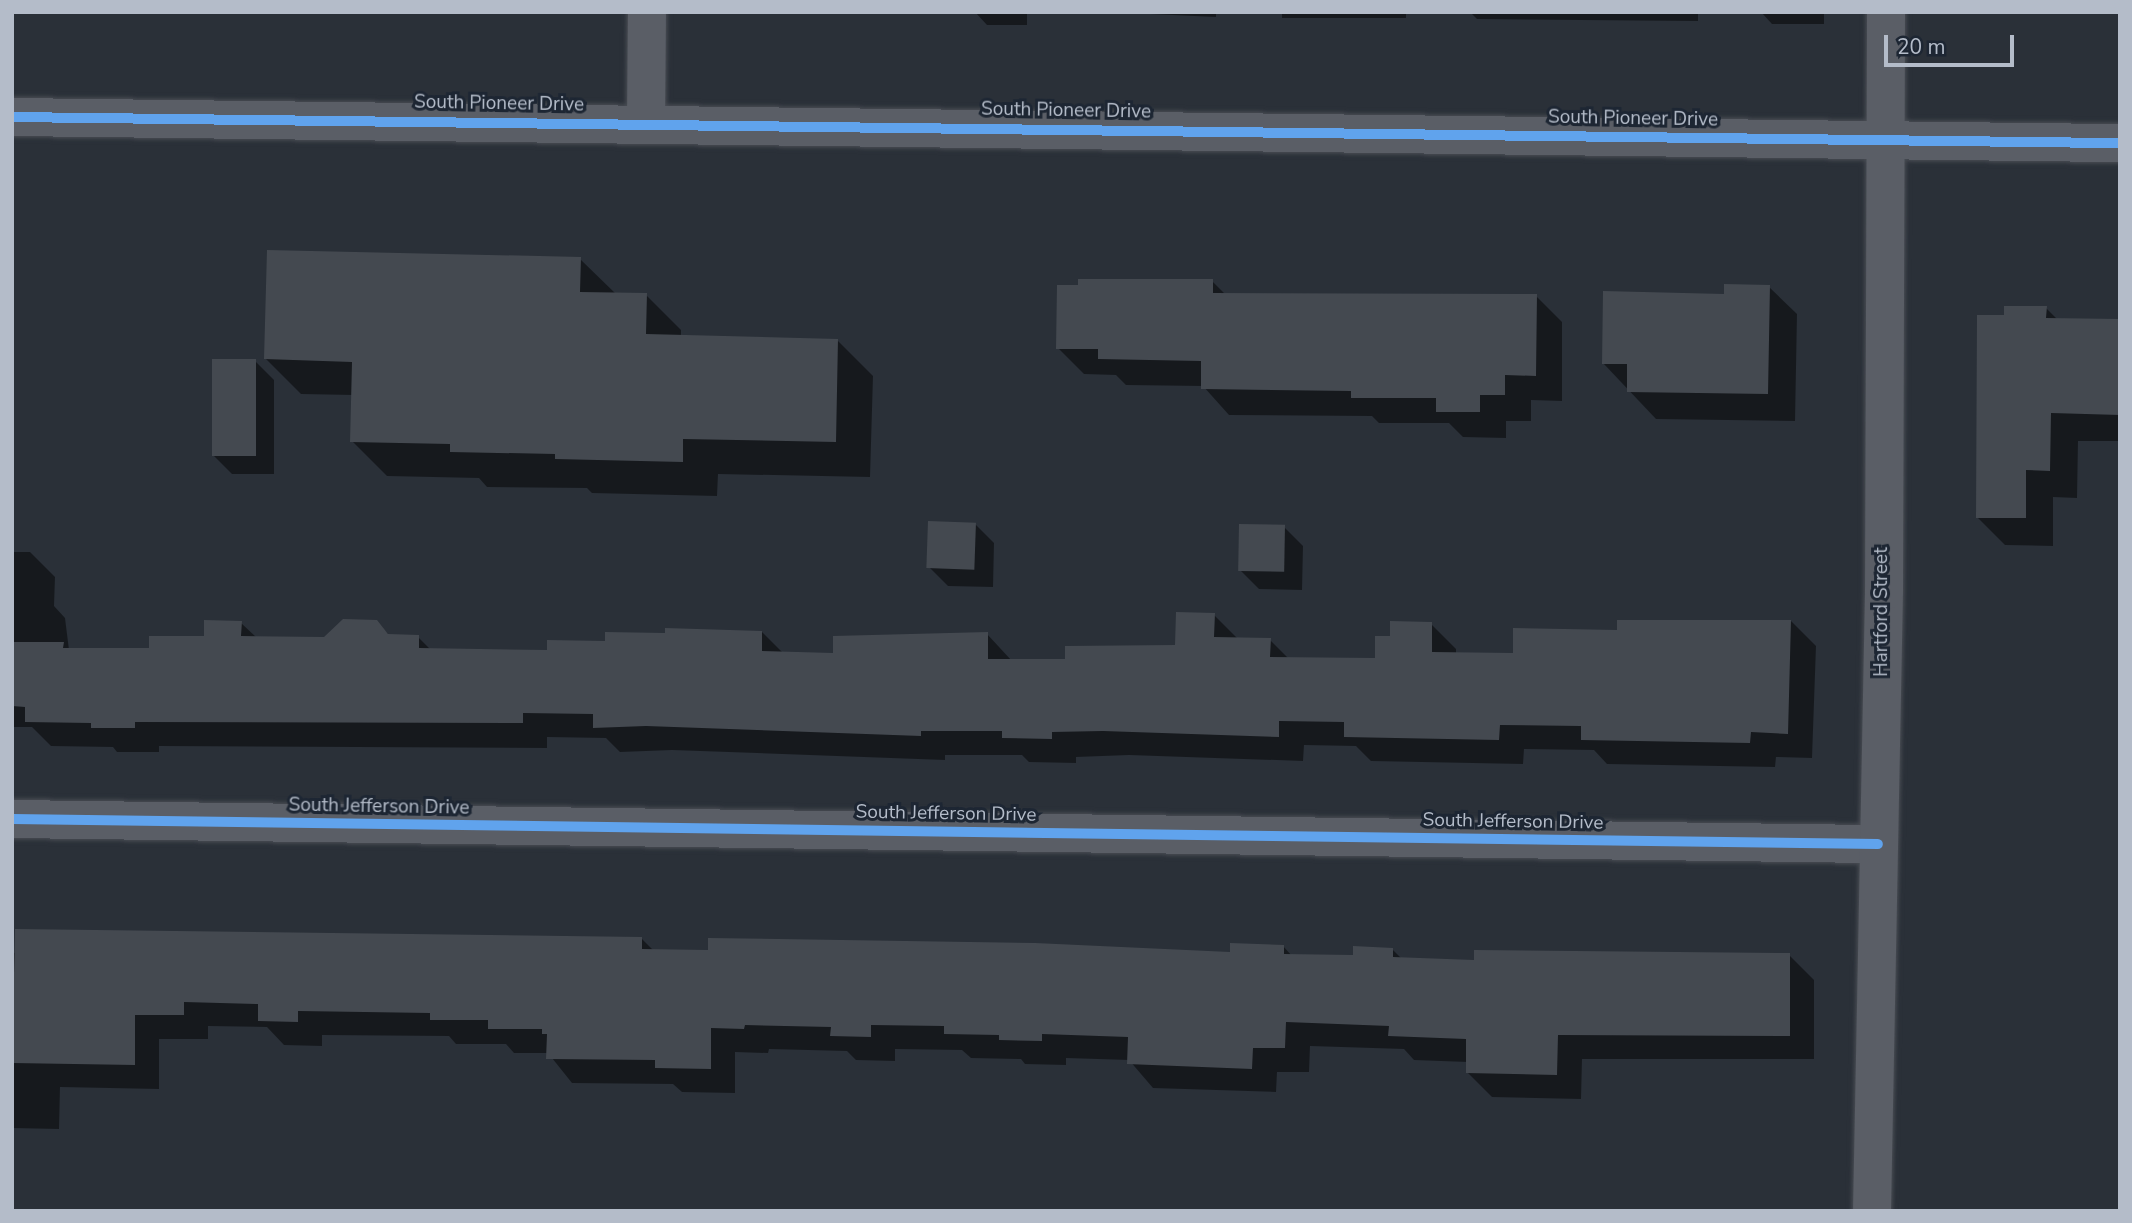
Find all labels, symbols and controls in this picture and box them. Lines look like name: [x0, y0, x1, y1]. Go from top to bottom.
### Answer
scale bar: [1887, 21, 2016, 65]
text: 20 m: [1897, 33, 1946, 61]
street label: South Pioneer Drive: [414, 91, 584, 117]
street label: South Pioneer Drive: [981, 98, 1151, 124]
street label: South Pioneer Drive: [1548, 106, 1718, 132]
street label: Hartford Street: [1871, 547, 1893, 677]
street label: South Jefferson Drive: [288, 794, 470, 820]
street label: South Jefferson Drive: [855, 801, 1037, 827]
street label: South Jefferson Drive: [1422, 809, 1604, 835]

